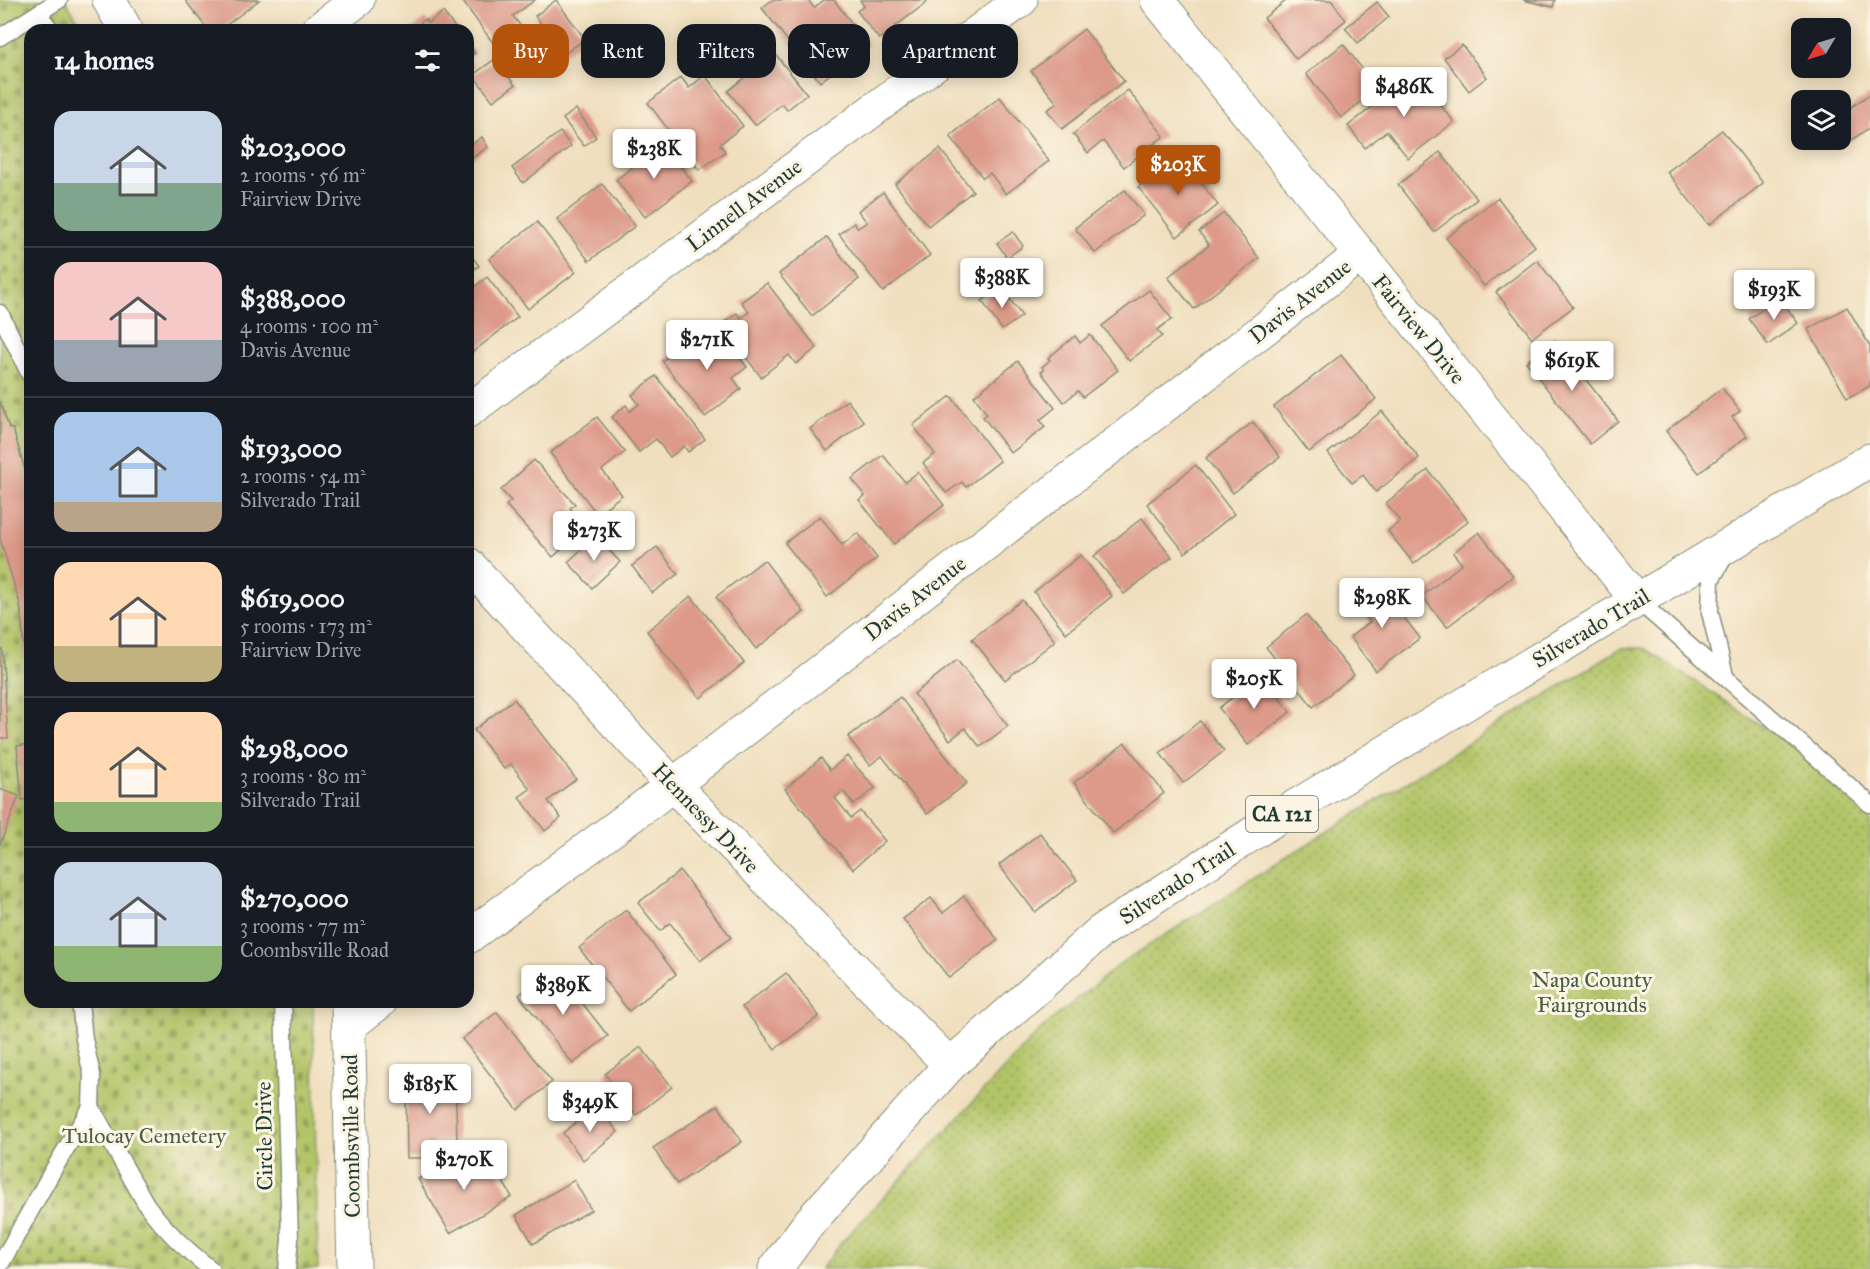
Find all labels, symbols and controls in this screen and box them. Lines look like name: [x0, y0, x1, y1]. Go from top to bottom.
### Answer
north arrow: [1791, 18, 1851, 78]
map controls: [1791, 18, 1851, 150]
chip: Buy: [492, 24, 569, 78]
chip: Rent: [581, 24, 665, 78]
chip: Filters: [677, 24, 776, 78]
chip: New: [788, 24, 870, 78]
chip: Apartment: [882, 24, 1018, 78]
text: 14 homes: [54, 44, 154, 76]
icon: filters: [411, 44, 444, 77]
pin: $486K: [1362, 67, 1446, 118]
text: $486K: [1375, 74, 1433, 98]
button: layers: [1791, 90, 1851, 150]
pin: $238K: [612, 129, 696, 180]
text: $203,000: [240, 131, 346, 163]
icon: home: [102, 135, 174, 207]
text: $238K: [627, 136, 681, 160]
pin: $203K: [1136, 145, 1220, 196]
text: $203K: [1150, 152, 1206, 176]
street label: Linnell Avenue: [681, 153, 807, 257]
text: 2 rooms · 56 m²: [240, 163, 366, 187]
text: Fairview Drive: [240, 187, 361, 211]
street label: Davis Avenue: [1244, 253, 1356, 349]
pin: $388K: [960, 258, 1044, 309]
text: $388K: [974, 265, 1030, 289]
street label: Fairview Drive: [1367, 269, 1471, 389]
pin: $193K: [1732, 270, 1816, 321]
text: $193K: [1748, 277, 1800, 301]
text: $388,000: [240, 282, 346, 314]
icon: home: [102, 286, 174, 358]
text: 4 rooms · 100 m²: [240, 314, 378, 338]
pin: $271K: [665, 320, 749, 371]
text: $271K: [680, 327, 734, 351]
text: Davis Avenue: [240, 338, 351, 362]
pin: $619K: [1530, 341, 1614, 392]
text: $619K: [1545, 348, 1599, 372]
text: $193,000: [240, 432, 342, 464]
icon: home: [102, 436, 174, 508]
text: 2 rooms · 54 m²: [240, 464, 366, 488]
text: Silverado Trail: [240, 488, 360, 512]
pin: $273K: [552, 511, 636, 562]
text: $273K: [567, 518, 621, 542]
street label: Davis Avenue: [859, 550, 971, 646]
pin: $298K: [1340, 578, 1424, 629]
text: $619,000: [240, 582, 345, 614]
street label: Silverado Trail: [1527, 582, 1655, 674]
text: $298K: [1353, 585, 1411, 609]
icon: home: [102, 586, 174, 658]
text: 5 rooms · 173 m²: [240, 614, 372, 638]
text: Fairview Drive: [240, 638, 361, 662]
pin: $205K: [1212, 659, 1296, 710]
text: $205K: [1226, 666, 1283, 690]
text: $298,000: [240, 732, 348, 764]
icon: home: [102, 736, 174, 808]
street label: Hennessy Drive: [647, 757, 765, 879]
text: 3 rooms · 80 m²: [240, 764, 366, 788]
text: Silverado Trail: [240, 788, 360, 812]
road number: CA 121: [1246, 796, 1318, 832]
street label: Silverado Trail: [1114, 836, 1240, 930]
text: $270,000: [240, 882, 349, 914]
icon: home: [102, 886, 174, 958]
text: 3 rooms · 77 m²: [240, 914, 365, 938]
text: Coombsville Road: [240, 938, 389, 962]
pin: $389K: [521, 965, 605, 1016]
park label: Napa County Fairgrounds: [1532, 966, 1653, 1018]
text: $389K: [535, 972, 591, 996]
street label: Coombsville Road: [336, 1054, 366, 1218]
pin: $185K: [388, 1064, 472, 1115]
text: $185K: [403, 1071, 457, 1095]
street label: Circle Drive: [250, 1081, 278, 1191]
pin: $349K: [548, 1082, 632, 1133]
text: $349K: [562, 1089, 618, 1113]
park label: Tulocay Cemetery: [62, 1122, 227, 1149]
pin: $270K: [422, 1140, 506, 1191]
text: $270K: [435, 1147, 493, 1171]

